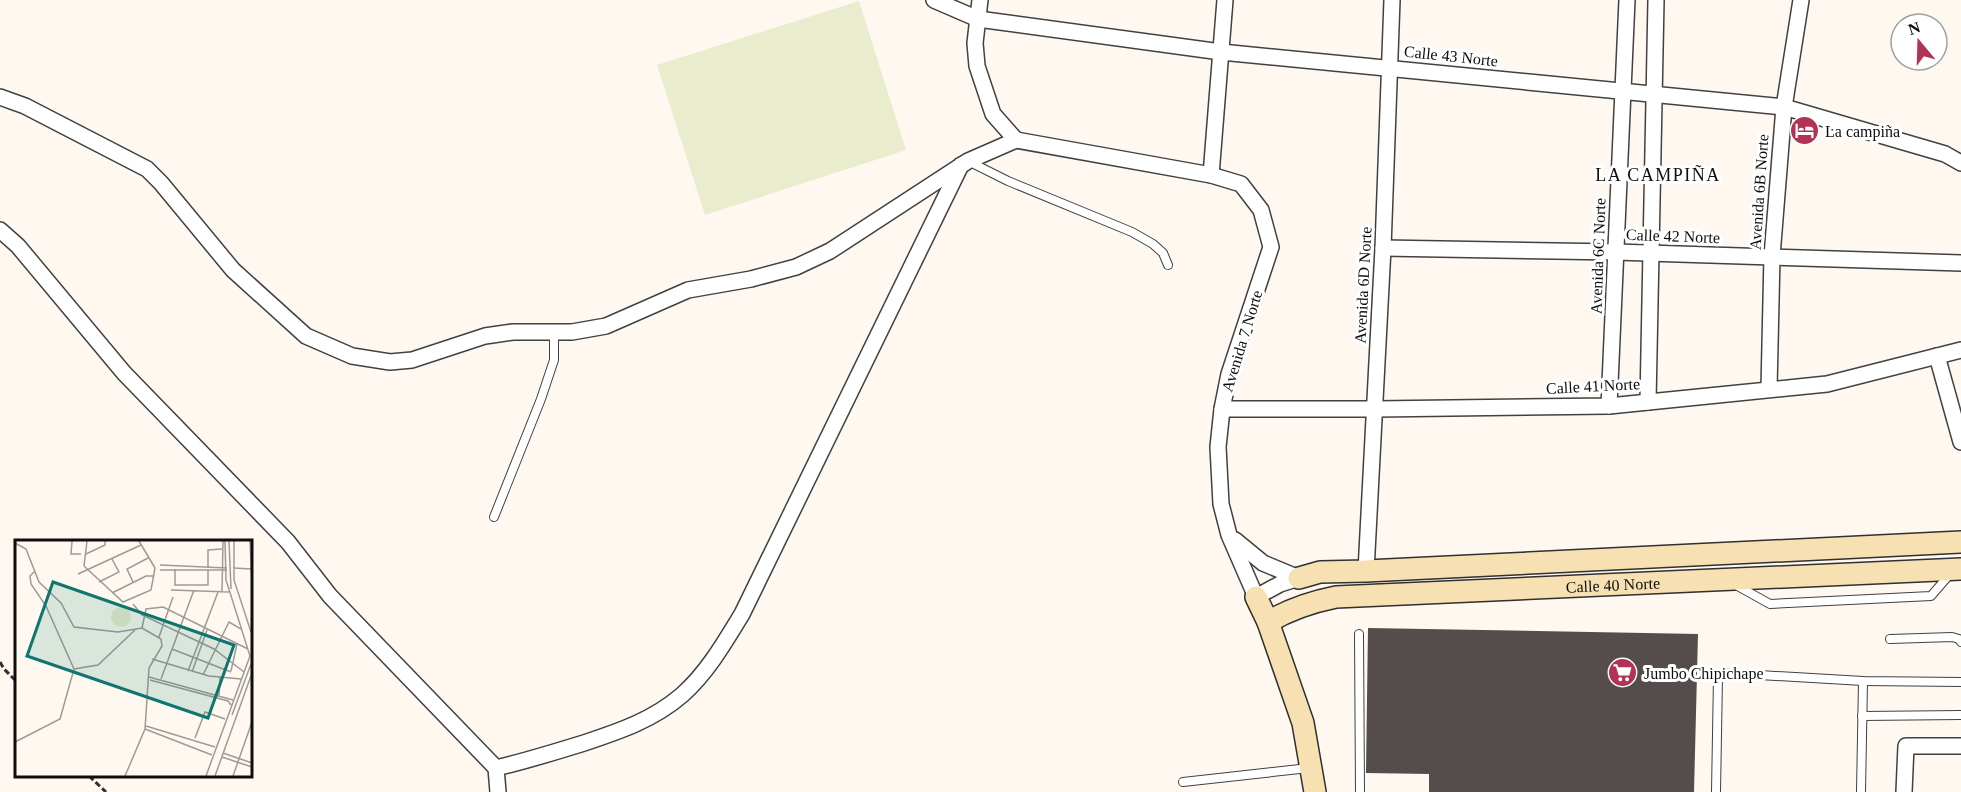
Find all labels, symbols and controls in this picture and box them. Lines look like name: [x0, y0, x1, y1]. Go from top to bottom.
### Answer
north arrow: [1889, 12, 1949, 72]
text: N: [1906, 18, 1923, 38]
street label: Calle 43 Norte: [1403, 43, 1499, 69]
hotel icon: La campiña: [1788, 115, 1820, 147]
place label: La campiña: [1825, 123, 1900, 141]
street label: Avenida 6B Norte: [1746, 133, 1772, 251]
district label: LA CAMPIÑA: [1595, 164, 1721, 185]
street label: Avenida 6C Norte: [1587, 198, 1609, 314]
street label: Avenida 6D Norte: [1351, 226, 1375, 344]
street label: Calle 42 Norte: [1626, 226, 1720, 246]
street label: Avenida 7 Norte: [1218, 288, 1266, 394]
street label: Calle 41 Norte: [1546, 375, 1640, 397]
inset map: [15, 540, 252, 777]
street label: Calle 40 Norte: [1565, 574, 1660, 595]
supermarket icon: Jumbo Chipichape: [1607, 657, 1639, 689]
place label: Jumbo Chipichape: [1644, 665, 1764, 683]

